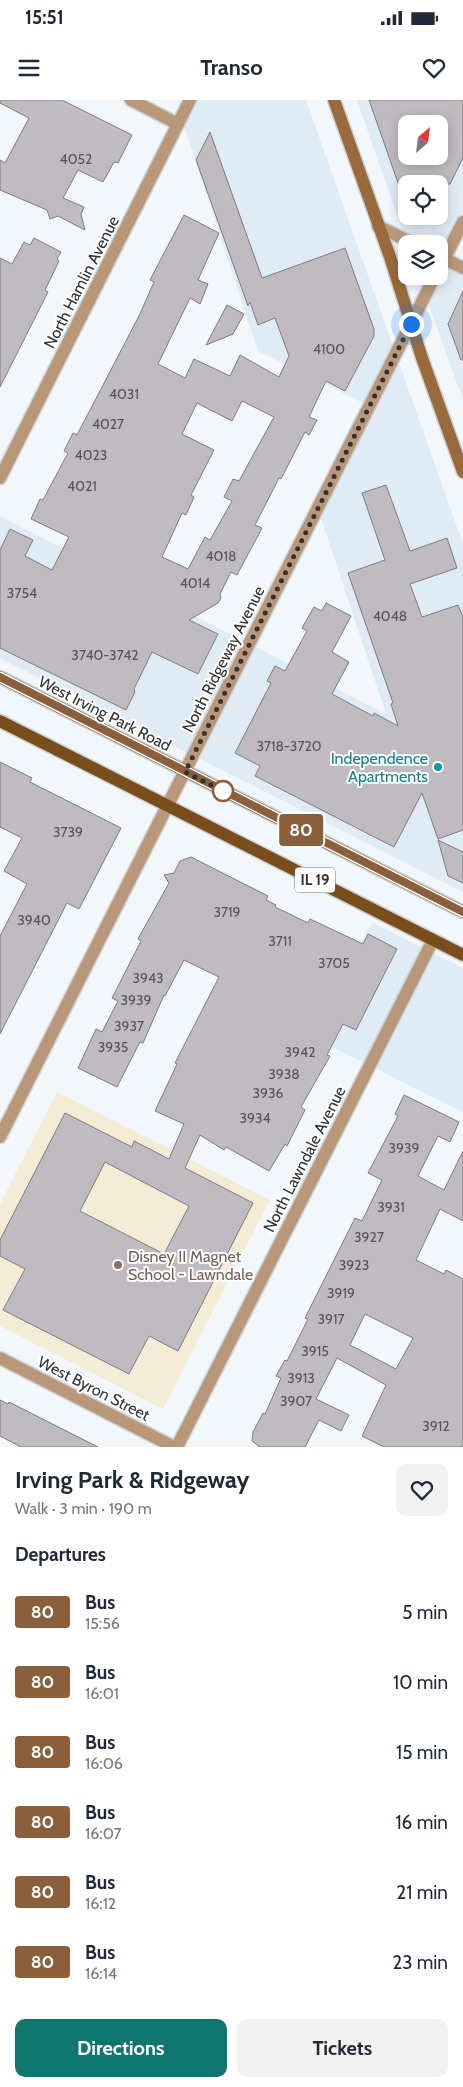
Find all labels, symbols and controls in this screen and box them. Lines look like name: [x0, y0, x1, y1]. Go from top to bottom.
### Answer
text: 15:51: [25, 6, 64, 29]
icon: menu: [15, 54, 43, 82]
text: Transo: [200, 54, 263, 81]
icon: heart: [420, 54, 448, 82]
north arrow: [398, 115, 448, 165]
map controls: [398, 115, 448, 285]
house number: 4052: [60, 150, 92, 168]
button: locate: [398, 175, 448, 225]
street label: North Hamlin Avenue: [40, 213, 123, 352]
button: layers: [398, 235, 448, 285]
your location: [399, 312, 424, 337]
house number: 4100: [313, 340, 345, 358]
house number: 4031: [109, 385, 139, 403]
house number: 4027: [92, 415, 124, 433]
house number: 4023: [75, 446, 107, 464]
house number: 4021: [67, 477, 97, 495]
house number: 4018: [206, 547, 236, 565]
house number: 4014: [180, 574, 210, 592]
street label: North Ridgeway Avenue: [178, 583, 269, 736]
house number: 3754: [7, 584, 37, 602]
house number: 4048: [373, 607, 407, 625]
house number: 3740-3742: [71, 646, 139, 664]
street label: West Irving Park Road: [35, 672, 174, 755]
house number: 3718-3720: [256, 737, 322, 755]
place label: Independence Apartments: [331, 749, 428, 786]
marker: Independence Apartments: [432, 761, 444, 773]
unlabelled marker: [212, 780, 234, 802]
line badge: 80: [278, 814, 324, 846]
text: 80: [289, 819, 313, 841]
house number: 3739: [53, 823, 83, 841]
road number: IL 19: [295, 868, 335, 892]
house number: 3719: [213, 903, 241, 921]
house number: 3940: [17, 911, 51, 929]
house number: 3711: [268, 932, 292, 950]
house number: 3705: [318, 954, 350, 972]
house number: 3943: [132, 969, 164, 987]
house number: 3939: [120, 991, 152, 1009]
house number: 3937: [114, 1017, 144, 1035]
house number: 3935: [98, 1038, 128, 1056]
house number: 3942: [285, 1043, 315, 1061]
house number: 3938: [268, 1065, 300, 1083]
street label: North Lawndale Avenue: [259, 1083, 350, 1235]
house number: 3936: [252, 1084, 284, 1102]
house number: 3934: [239, 1109, 271, 1127]
house number: 3939: [388, 1139, 420, 1157]
house number: 3931: [377, 1198, 405, 1216]
house number: 3927: [354, 1228, 384, 1246]
place label: Disney II Magnet School - Lawndale: [128, 1247, 253, 1284]
house number: 3923: [339, 1256, 369, 1274]
marker: Disney II Magnet School - Lawndale: [112, 1259, 124, 1271]
house number: 3919: [327, 1284, 355, 1302]
house number: 3917: [317, 1310, 345, 1328]
house number: 3915: [301, 1342, 329, 1360]
street label: West Byron Street: [35, 1352, 153, 1425]
house number: 3913: [287, 1369, 315, 1387]
house number: 3907: [280, 1392, 312, 1410]
house number: 3912: [422, 1417, 450, 1435]
button: heart: [396, 1464, 448, 1516]
text: Irving Park & Ridgeway: [15, 1465, 249, 1494]
text: Walk · 3 min · 190 m: [15, 1499, 152, 1518]
text: Departures: [15, 1543, 106, 1566]
text: Bus: [85, 1591, 115, 1614]
text: 80: [31, 1601, 54, 1623]
text: 5 min: [402, 1601, 448, 1624]
text: 15:56: [85, 1614, 120, 1633]
text: Bus: [85, 1661, 115, 1684]
text: 80: [31, 1671, 54, 1693]
text: 10 min: [393, 1671, 448, 1694]
text: 16:01: [85, 1684, 119, 1703]
text: Bus: [85, 1731, 115, 1754]
text: 80: [31, 1741, 54, 1763]
text: 15 min: [396, 1741, 448, 1764]
text: 16:06: [85, 1754, 123, 1773]
text: Bus: [85, 1801, 115, 1824]
text: 80: [31, 1811, 54, 1833]
text: 16 min: [395, 1811, 448, 1834]
text: 16:07: [85, 1824, 122, 1843]
text: Bus: [85, 1871, 115, 1894]
text: 80: [31, 1881, 54, 1903]
text: 21 min: [396, 1881, 448, 1904]
text: 16:12: [85, 1894, 116, 1913]
text: Bus: [85, 1941, 115, 1964]
text: 80: [31, 1951, 54, 1973]
text: 23 min: [392, 1951, 448, 1974]
text: 16:14: [85, 1964, 117, 1983]
button: Directions: [15, 2019, 227, 2077]
button: Tickets: [237, 2019, 448, 2077]

